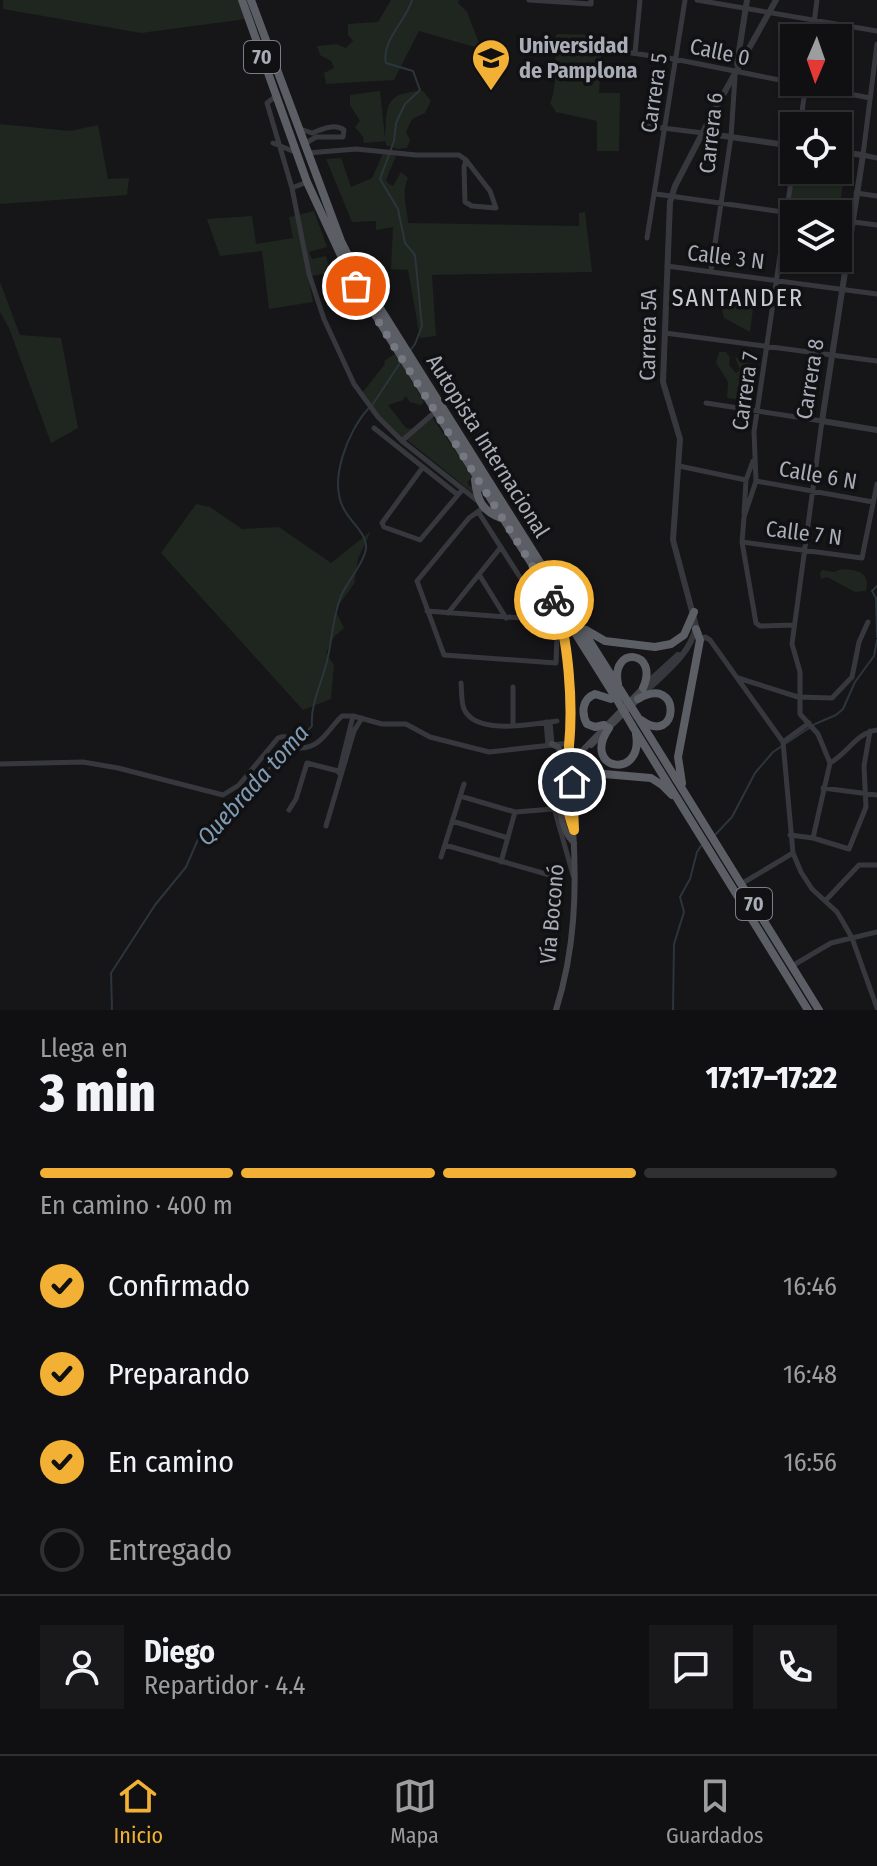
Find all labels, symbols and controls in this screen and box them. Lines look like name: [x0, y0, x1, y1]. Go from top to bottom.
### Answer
north arrow: [780, 24, 852, 96]
map controls: [780, 24, 852, 272]
place label: Universidad de Pamplona: [519, 32, 637, 84]
street label: Calle 0: [688, 33, 752, 71]
school or university icon: Universidad de Pamplona: [470, 37, 512, 92]
road number: 70: [244, 41, 280, 73]
street label: Carrera 5: [635, 51, 673, 135]
street label: Carrera 6: [693, 91, 729, 175]
button: locate: [780, 112, 852, 184]
button: layers: [780, 200, 852, 272]
street label: Calle 3 N: [686, 239, 766, 275]
pin: [322, 252, 390, 320]
icon: bag: [334, 264, 378, 308]
district label: SANTANDER: [672, 284, 804, 312]
street label: Carrera 5A: [634, 288, 662, 381]
street label: Carrera 8: [790, 337, 830, 421]
street label: Autopista Internacional: [421, 349, 555, 543]
street label: Carrera 7: [726, 350, 764, 432]
street label: Calle 6 N: [777, 455, 859, 495]
street label: Calle 7 N: [764, 515, 844, 551]
courier: [514, 560, 594, 640]
icon: bike: [532, 578, 576, 622]
water label: Quebrada toma: [191, 719, 315, 851]
pin: [538, 748, 606, 816]
icon: home: [550, 760, 594, 804]
street label: Vía Boconó: [534, 863, 570, 965]
road number: 70: [736, 888, 772, 920]
text: Llega en: [40, 1033, 128, 1064]
text: 17:17–17:22: [706, 1060, 837, 1096]
text: 3 min: [40, 1062, 156, 1125]
text: En camino · 400 m: [40, 1190, 233, 1221]
icon: check: [40, 1264, 84, 1308]
text: Confirmado: [108, 1268, 250, 1304]
text: 16:46: [783, 1271, 837, 1302]
icon: check: [40, 1352, 84, 1396]
text: Preparando: [108, 1356, 250, 1392]
text: 16:48: [783, 1359, 837, 1390]
icon: check: [40, 1440, 84, 1484]
text: En camino: [108, 1444, 234, 1480]
text: 16:56: [784, 1447, 837, 1478]
text: Entregado: [108, 1532, 232, 1568]
button: person: [40, 1625, 124, 1709]
button: chat: [649, 1625, 733, 1709]
button: phone: [753, 1625, 837, 1709]
text: Diego: [144, 1634, 215, 1670]
text: Repartidor · 4.4: [144, 1670, 305, 1701]
tab: Inicio: [114, 1774, 163, 1849]
tab: Mapa: [390, 1774, 439, 1849]
tab: Guardados: [666, 1774, 763, 1849]

